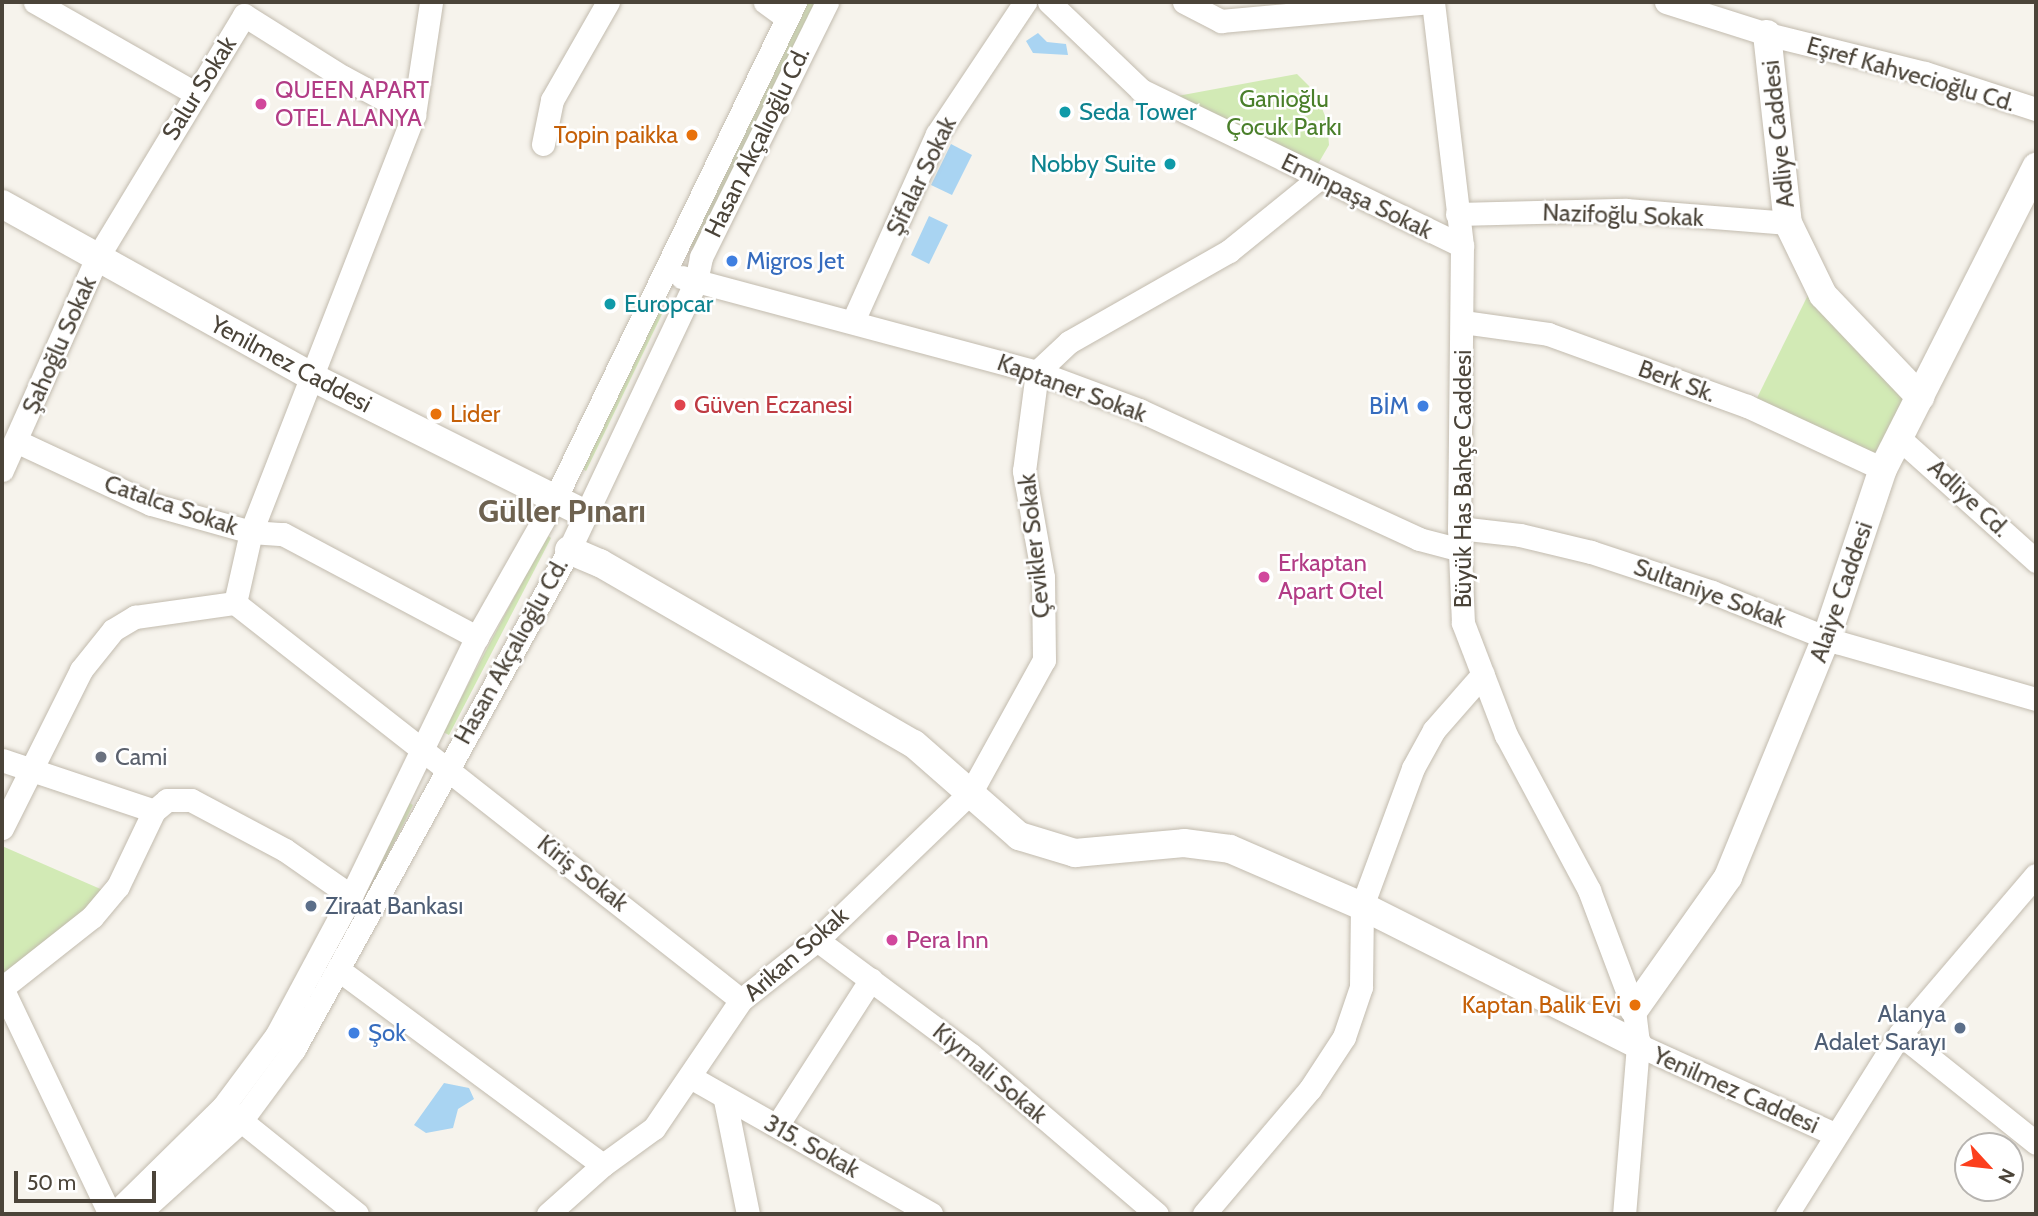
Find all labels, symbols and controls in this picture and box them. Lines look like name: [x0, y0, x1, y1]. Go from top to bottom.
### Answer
street label: Eşref Kahvecioğlu Cd.: [1804, 30, 2018, 118]
street label: Salur Sokak: [156, 31, 242, 145]
street label: Hasan Akçalıoğlu Cd.: [698, 42, 816, 242]
street label: Adliye Caddesi: [1756, 59, 1800, 209]
place label: QUEEN APART OTEL ALANYA: [275, 76, 429, 132]
park label: Ganioğlu Çocuk Parkı: [1226, 85, 1342, 141]
marker: QUEEN APART OTEL ALANYA: [253, 96, 269, 112]
place label: Seda Tower: [1079, 98, 1197, 126]
marker: Seda Tower: [1057, 104, 1073, 120]
street label: Şifalar Sokak: [880, 112, 962, 240]
place label: Topin paikka: [554, 121, 678, 149]
marker: Topin paikka: [684, 127, 700, 143]
street label: Eminpaşa Sokak: [1277, 147, 1437, 245]
place label: Nobby Suite: [1031, 150, 1156, 178]
marker: Nobby Suite: [1162, 156, 1178, 172]
street label: Nazifoğlu Sokak: [1542, 198, 1704, 232]
place label: Migros Jet: [746, 247, 844, 275]
marker: Migros Jet: [724, 253, 740, 269]
street label: Şahoğlu Sokak: [16, 272, 102, 418]
place label: Europcar: [624, 290, 713, 318]
marker: Europcar: [602, 296, 618, 312]
street label: Yenilmez Caddesi: [206, 309, 376, 419]
street label: Kaptaner Sokak: [993, 348, 1151, 428]
street label: Büyük Has Bahçe Caddesi: [1449, 350, 1477, 608]
street label: Berk Sk.: [1635, 354, 1719, 408]
place label: Güven Eczanesi: [694, 391, 853, 419]
place label: BİM: [1369, 392, 1409, 420]
marker: Güven Eczanesi: [672, 397, 688, 413]
marker: BİM: [1415, 398, 1431, 414]
place label: Lider: [450, 400, 500, 428]
marker: Lider: [428, 406, 444, 422]
street label: Adliye Cd.: [1922, 453, 2016, 543]
street label: Catalca Sokak: [101, 469, 241, 541]
street label: Çevikler Sokak: [1012, 472, 1056, 620]
district label: Güller Pınarı: [478, 492, 646, 530]
street label: Alaiye Caddesi: [1804, 518, 1878, 666]
place label: Erkaptan Apart Otel: [1278, 549, 1383, 605]
street label: Sultaniye Sokak: [1630, 552, 1790, 634]
street label: Hasan Akçalıoğlu Cd.: [448, 553, 574, 749]
marker: Erkaptan Apart Otel: [1256, 569, 1272, 585]
place label: Cami: [115, 743, 167, 771]
marker: Cami: [93, 749, 109, 765]
street label: Kiriş Sokak: [532, 829, 634, 917]
place label: Ziraat Bankası: [325, 892, 463, 920]
marker: Ziraat Bankası: [303, 898, 319, 914]
street label: Arikan Sokak: [738, 901, 854, 1007]
place label: Pera Inn: [906, 926, 989, 954]
marker: Pera Inn: [884, 932, 900, 948]
place label: Kaptan Balik Evi: [1462, 991, 1621, 1019]
marker: Kaptan Balik Evi: [1627, 997, 1643, 1013]
place label: Alanya Adalet Sarayı: [1814, 1000, 1946, 1056]
street label: Kiymali Sokak: [927, 1017, 1053, 1129]
place label: Şok: [368, 1019, 406, 1047]
marker: Alanya Adalet Sarayı: [1952, 1020, 1968, 1036]
marker: Şok: [346, 1025, 362, 1041]
street label: Yenilmez Caddesi: [1649, 1041, 1823, 1139]
street label: 315. Sokak: [759, 1108, 865, 1184]
north arrow: [1954, 1132, 2024, 1202]
scale bar: [18, 1156, 159, 1200]
text: N: [1993, 1165, 2020, 1187]
text: 50 m: [27, 1170, 76, 1195]

